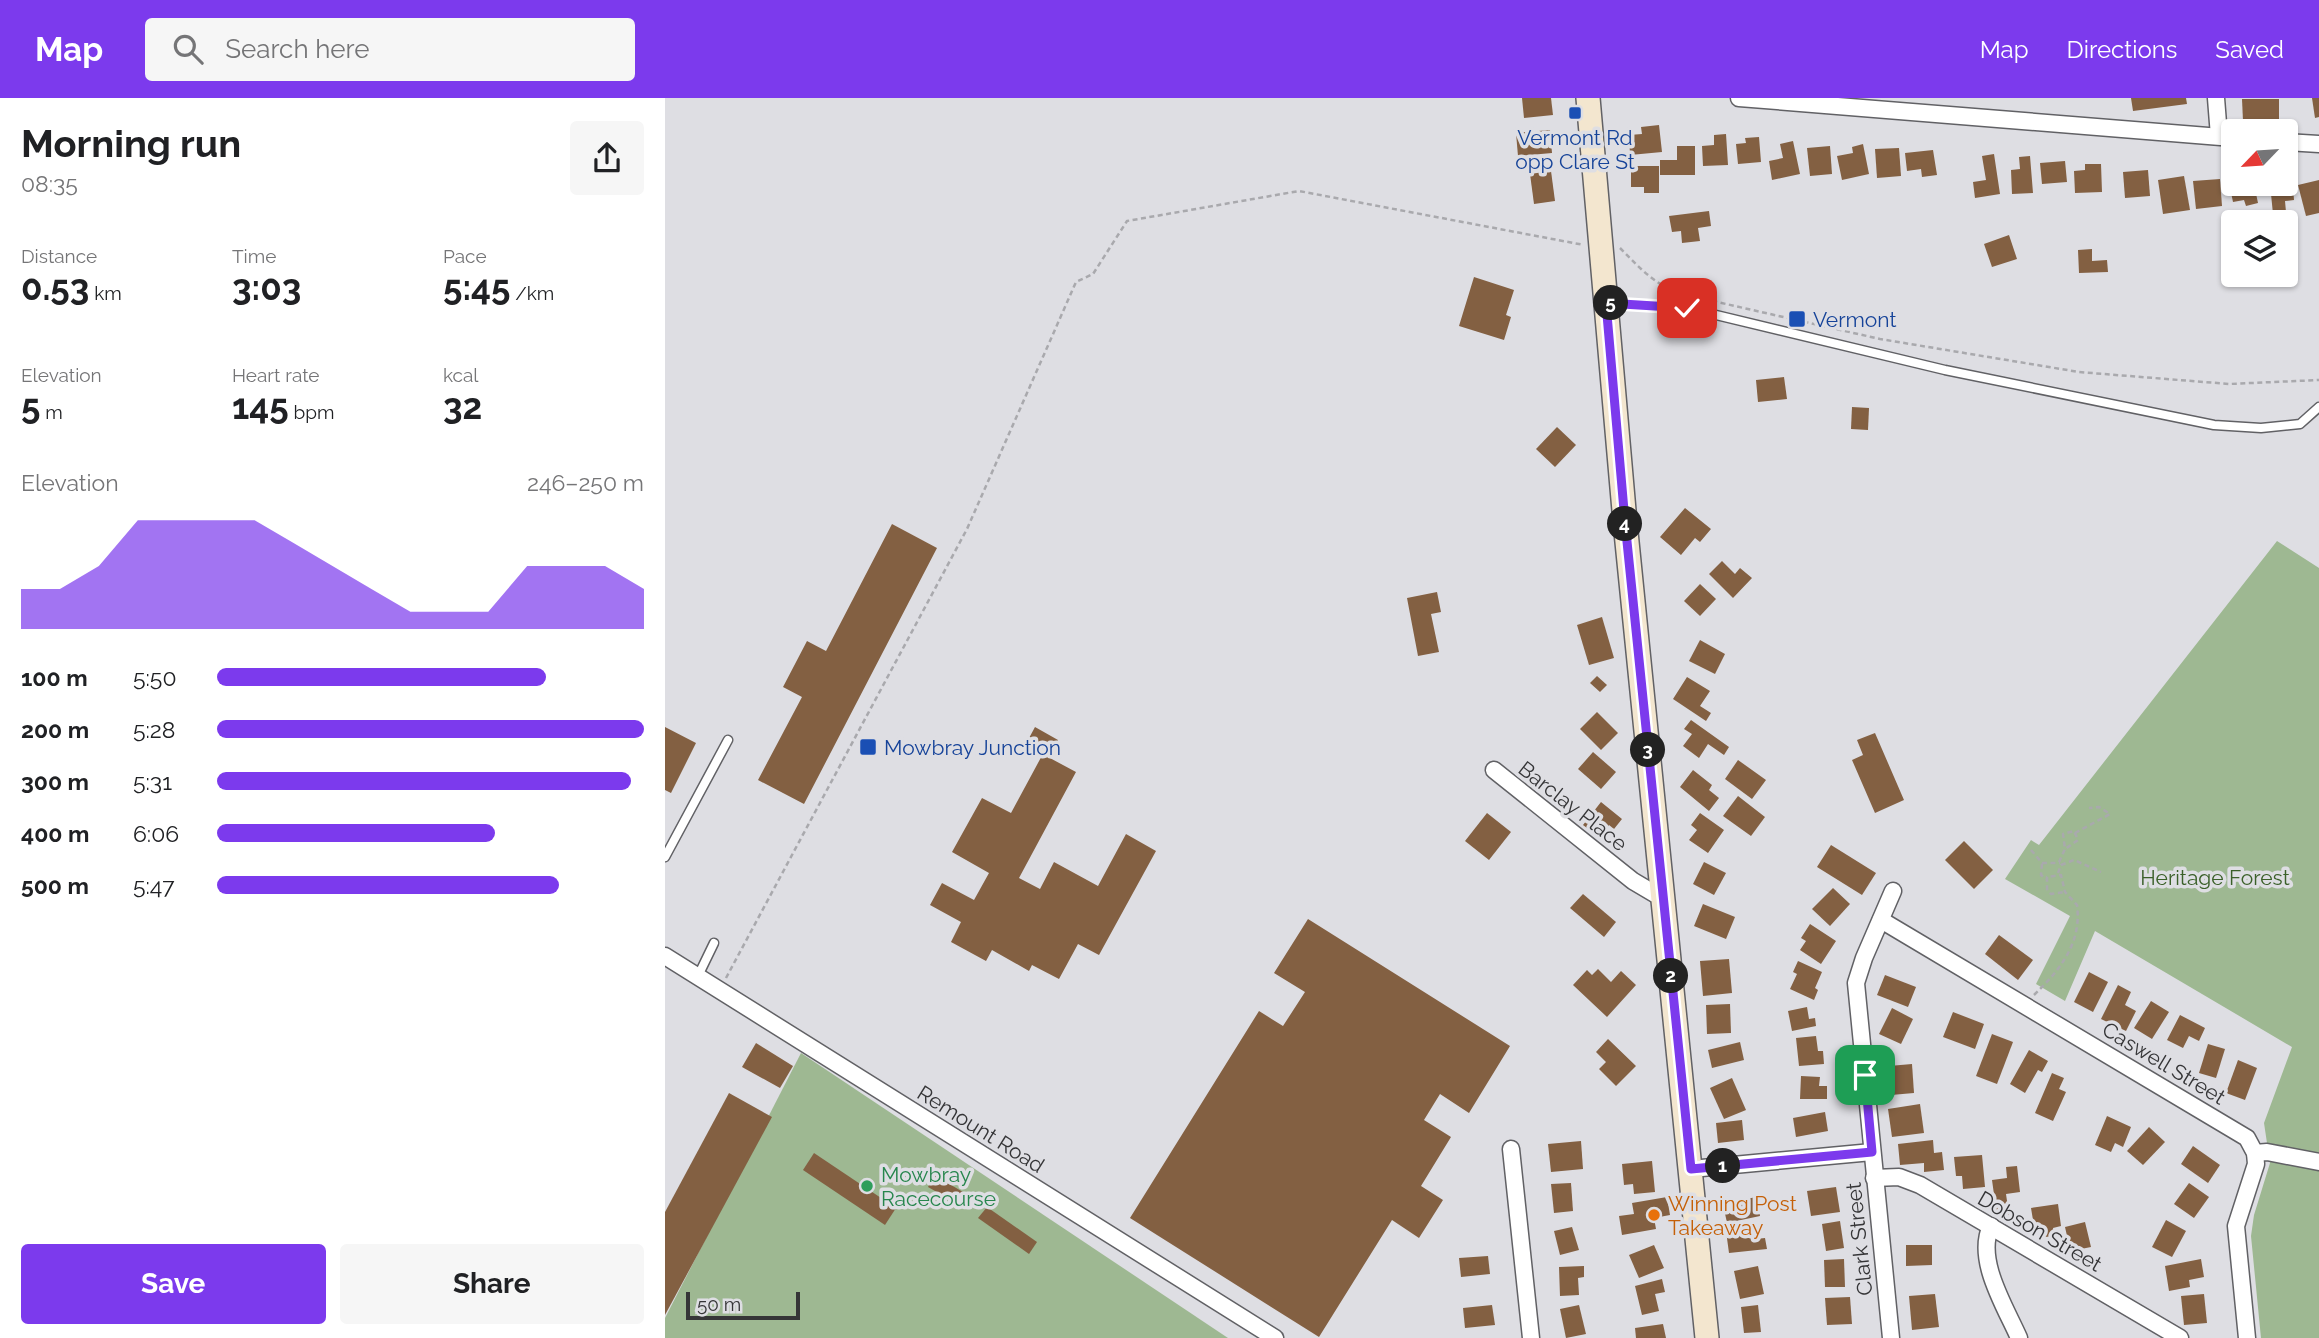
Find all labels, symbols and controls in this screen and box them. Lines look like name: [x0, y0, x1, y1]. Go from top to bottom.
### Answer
search box: [145, 18, 635, 81]
text: Map: [35, 30, 103, 69]
icon: search: [169, 30, 207, 68]
text: Search here: [225, 34, 370, 64]
text: Map: [1980, 35, 2029, 64]
text: Directions: [2067, 35, 2177, 64]
text: Saved: [2215, 35, 2284, 64]
marker: Vermont Rd opp Clare St: [1567, 105, 1583, 121]
north arrow: [2221, 119, 2298, 196]
map controls: [2221, 119, 2298, 287]
text: Morning run: [21, 121, 241, 166]
button: share: [570, 121, 644, 195]
place label: Vermont Rd opp Clare St: [1515, 125, 1635, 174]
text: 08:35: [21, 170, 78, 197]
button: layers: [2221, 210, 2298, 287]
text: Distance: [21, 245, 97, 267]
text: Time: [232, 245, 276, 267]
text: Pace: [443, 245, 487, 267]
text: 0.53: [21, 267, 89, 308]
text: 3:03: [232, 267, 301, 308]
text: 5:45: [443, 267, 510, 308]
pin: [1657, 278, 1717, 338]
text: km: [89, 282, 122, 304]
text: /km: [510, 282, 554, 304]
pin: 5: [1593, 286, 1629, 320]
icon: check: [1668, 289, 1706, 327]
text: 5: [1605, 291, 1616, 313]
place label: Vermont: [1813, 307, 1897, 332]
marker: Vermont: [1787, 309, 1807, 329]
text: Elevation: [21, 364, 102, 386]
text: Heart rate: [232, 364, 320, 386]
text: kcal: [443, 364, 479, 386]
text: 5: [21, 386, 40, 427]
text: 145: [232, 386, 289, 427]
text: 32: [443, 386, 482, 427]
text: m: [40, 401, 63, 423]
text: bpm: [289, 401, 334, 423]
text: Elevation: [21, 469, 119, 496]
text: 246–250 m: [527, 469, 644, 496]
pin: 4: [1607, 506, 1643, 542]
text: 4: [1619, 512, 1630, 534]
text: 100 m: [21, 664, 88, 691]
text: 5:50: [133, 664, 176, 691]
text: 200 m: [21, 716, 89, 743]
text: 5:28: [133, 716, 175, 743]
pin: 3: [1630, 732, 1665, 768]
place label: Mowbray Junction: [884, 735, 1061, 760]
marker: Mowbray Junction: [858, 737, 878, 757]
text: 3: [1642, 738, 1653, 760]
street label: Barclay Place: [1514, 756, 1632, 856]
text: 300 m: [21, 768, 89, 795]
text: 5:31: [133, 768, 172, 795]
text: 400 m: [21, 820, 89, 847]
text: 6:06: [133, 820, 179, 847]
park label: Heritage Forest: [2140, 865, 2290, 890]
text: 500 m: [21, 872, 89, 899]
text: 5:47: [133, 872, 175, 899]
pin: 2: [1653, 958, 1689, 994]
text: 2: [1665, 964, 1676, 986]
street label: Caswell Street: [2098, 1016, 2230, 1110]
pin: [1835, 1045, 1895, 1105]
icon: arrive: [1846, 1056, 1884, 1094]
street label: Remount Road: [913, 1080, 1049, 1178]
pin: 1: [1705, 1148, 1741, 1184]
text: 1: [1718, 1154, 1727, 1176]
place label: Mowbray Racecourse: [881, 1162, 996, 1211]
marker: Mowbray Racecourse: [859, 1178, 875, 1194]
street label: Clark Street: [1841, 1181, 1877, 1297]
street label: Dobson Street: [1974, 1185, 2106, 1277]
place label: Winning Post Takeaway: [1668, 1191, 1797, 1240]
marker: Winning Post Takeaway: [1646, 1207, 1662, 1223]
button: Save: [21, 1244, 326, 1324]
button: Share: [340, 1244, 644, 1324]
scale bar: [686, 1289, 800, 1321]
text: 50 m: [697, 1293, 741, 1315]

